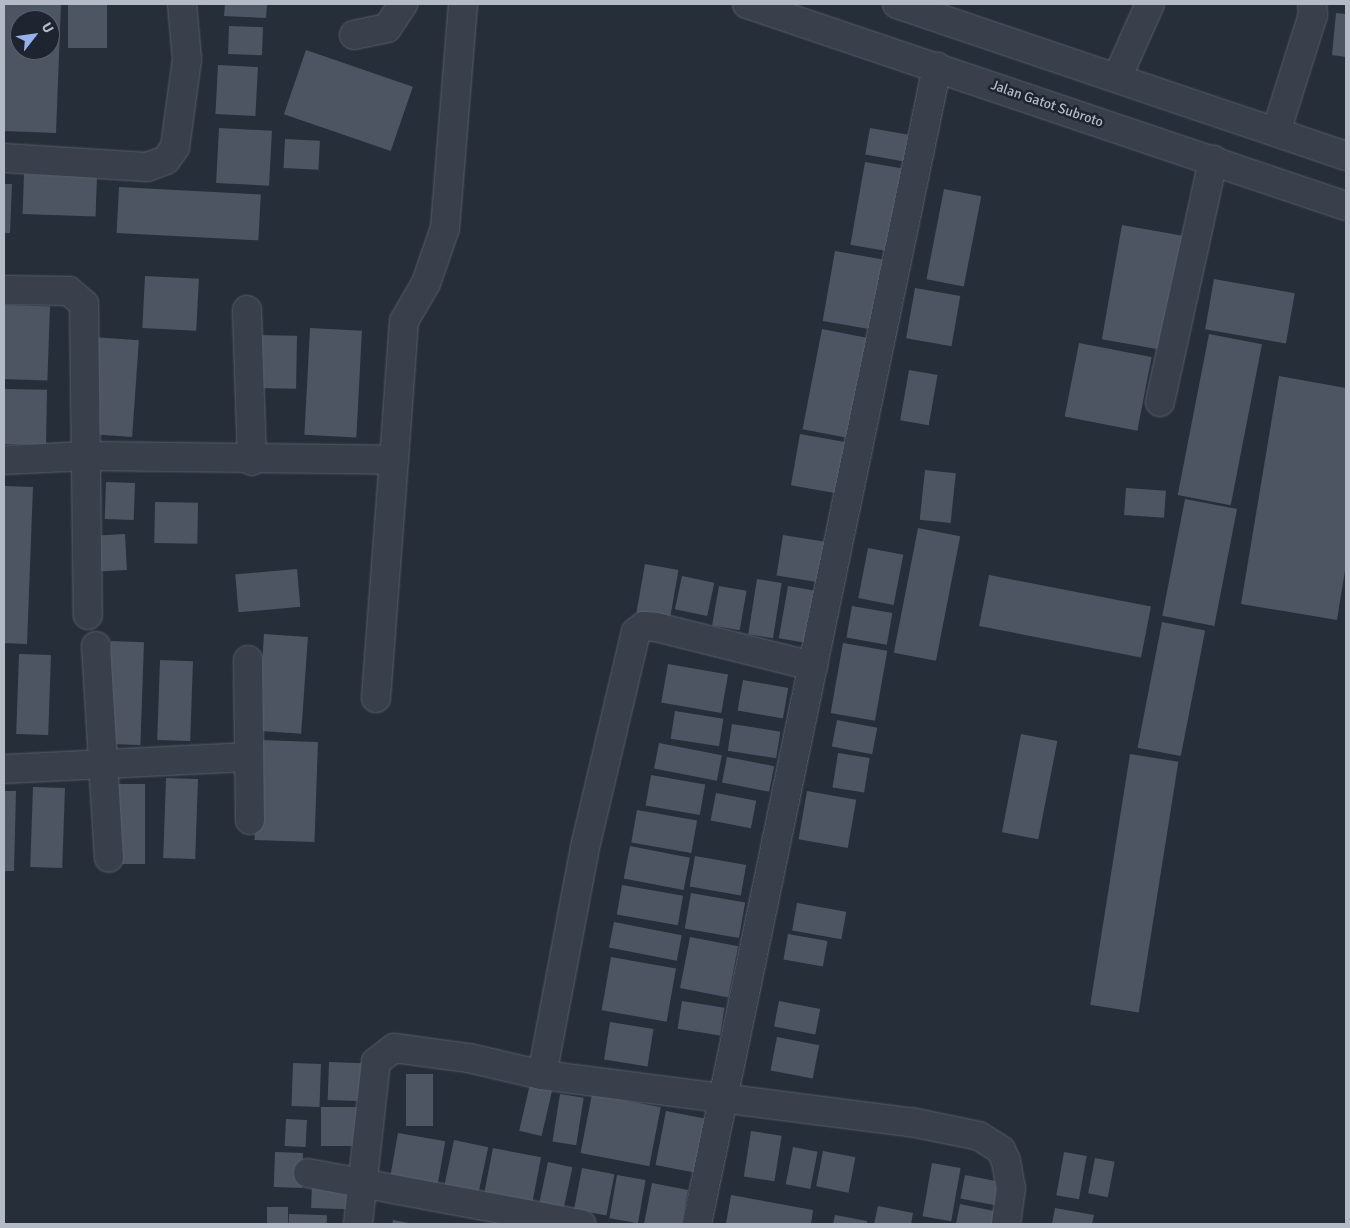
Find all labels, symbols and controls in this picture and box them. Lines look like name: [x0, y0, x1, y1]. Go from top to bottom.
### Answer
north arrow: [10, 10, 60, 60]
text: U: [38, 19, 57, 36]
street label: Jalan Gatot Subroto: [989, 77, 1105, 131]

